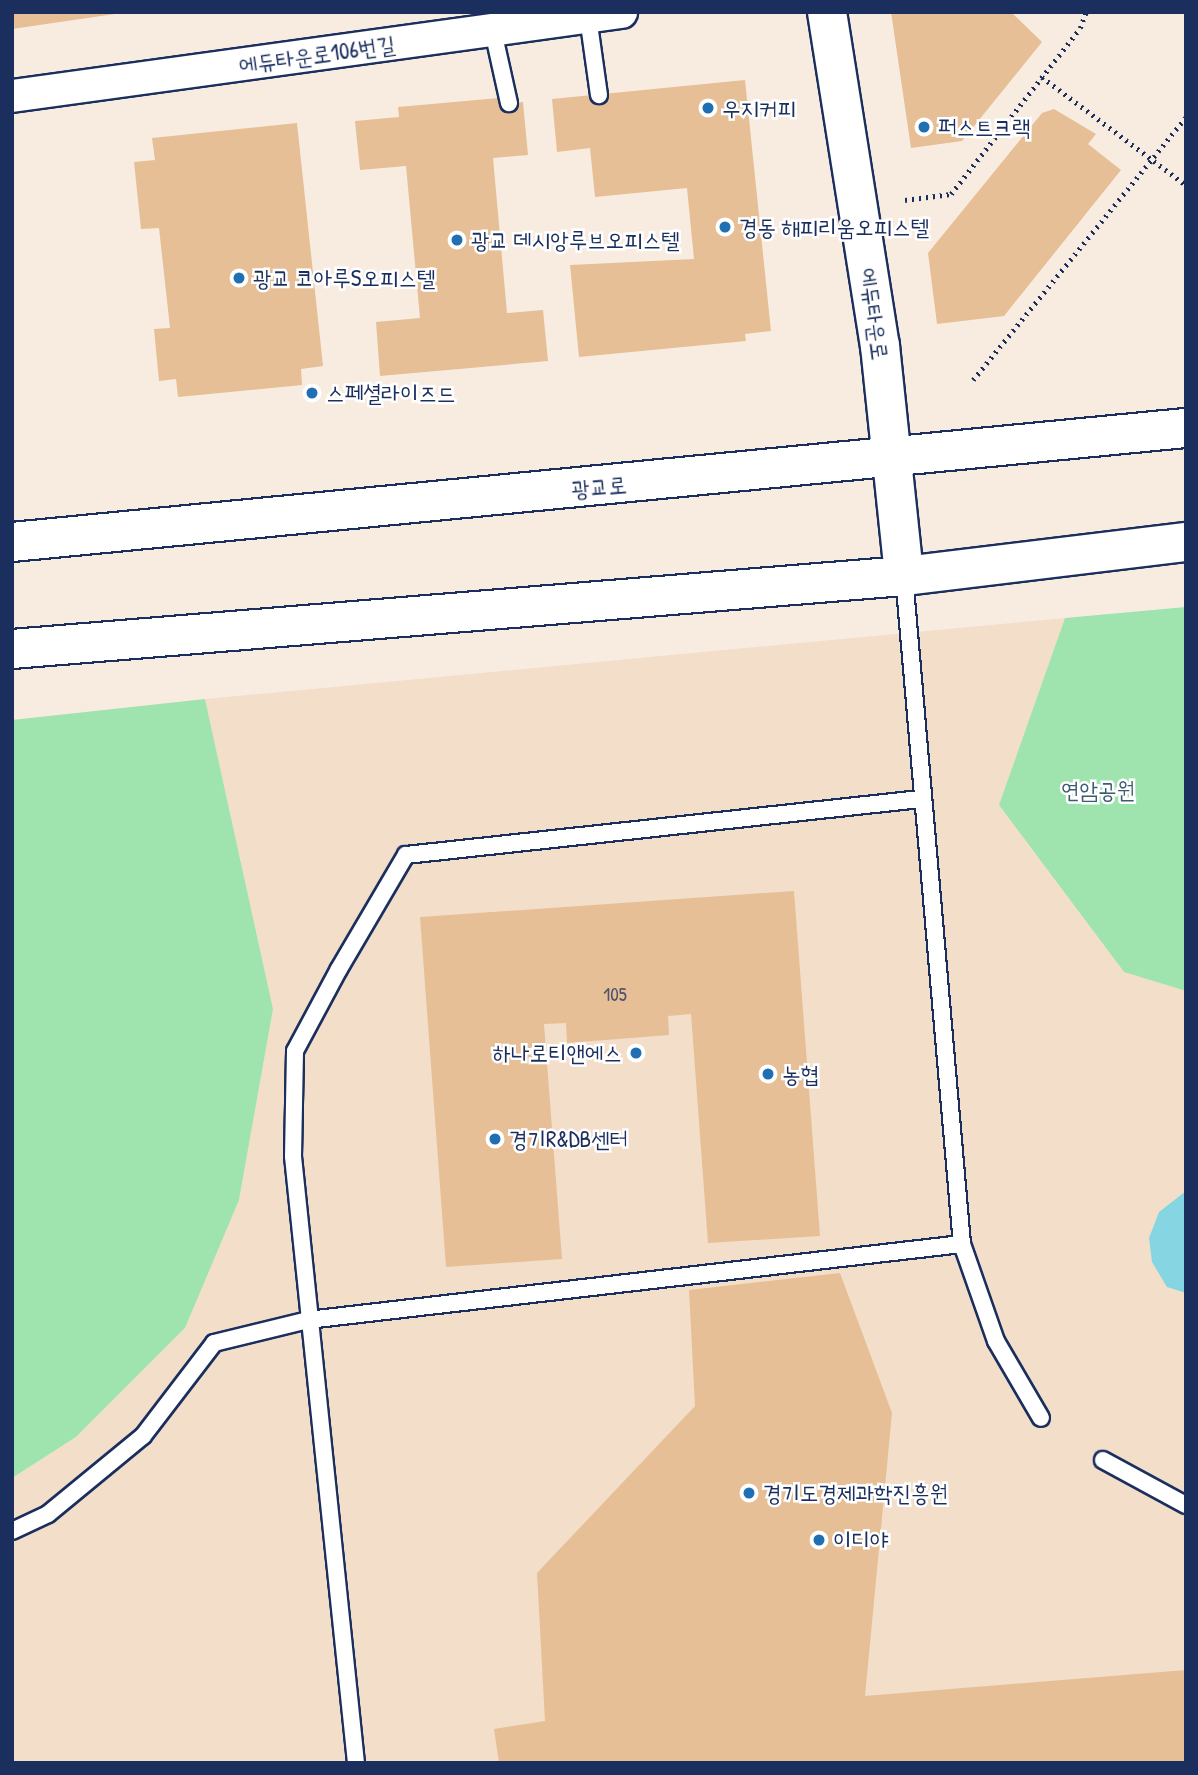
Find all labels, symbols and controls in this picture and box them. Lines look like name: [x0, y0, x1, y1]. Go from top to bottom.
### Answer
street label: 에듀타운로106번길: [237, 30, 397, 80]
place label: 우지커피: [722, 94, 796, 122]
marker: 우지커피: [700, 100, 716, 116]
place label: 퍼스트크랙: [938, 113, 1031, 141]
marker: 퍼스트크랙: [916, 119, 932, 135]
place label: 경동 해피리움오피스텔: [739, 213, 929, 241]
marker: 경동 해피리움오피스텔: [717, 219, 733, 235]
place label: 광교 데시앙루브오피스텔: [471, 226, 680, 254]
marker: 광교 데시앙루브오피스텔: [449, 232, 465, 248]
place label: 광교 코아루S오피스텔: [253, 264, 435, 292]
street label: 에듀타운로: [854, 266, 894, 362]
marker: 광교 코아루S오피스텔: [231, 270, 247, 286]
place label: 스페셜라이즈드: [326, 379, 456, 407]
marker: 스페셜라이즈드: [304, 385, 320, 401]
street label: 광교로: [570, 471, 628, 503]
park label: 연암공원: [1061, 776, 1135, 804]
house number: 105: [603, 984, 627, 1006]
place label: 하나로티앤에스: [492, 1039, 622, 1067]
marker: 하나로티앤에스: [628, 1045, 644, 1061]
place label: 농협: [782, 1060, 819, 1088]
marker: 농협: [760, 1066, 776, 1082]
place label: 경기R&DB센터: [509, 1125, 628, 1153]
marker: 경기R&DB센터: [487, 1131, 503, 1147]
place label: 경기도경제과학진흥원: [763, 1479, 948, 1507]
marker: 경기도경제과학진흥원: [741, 1485, 757, 1501]
place label: 이디야: [833, 1526, 889, 1554]
marker: 이디야: [811, 1532, 827, 1548]

